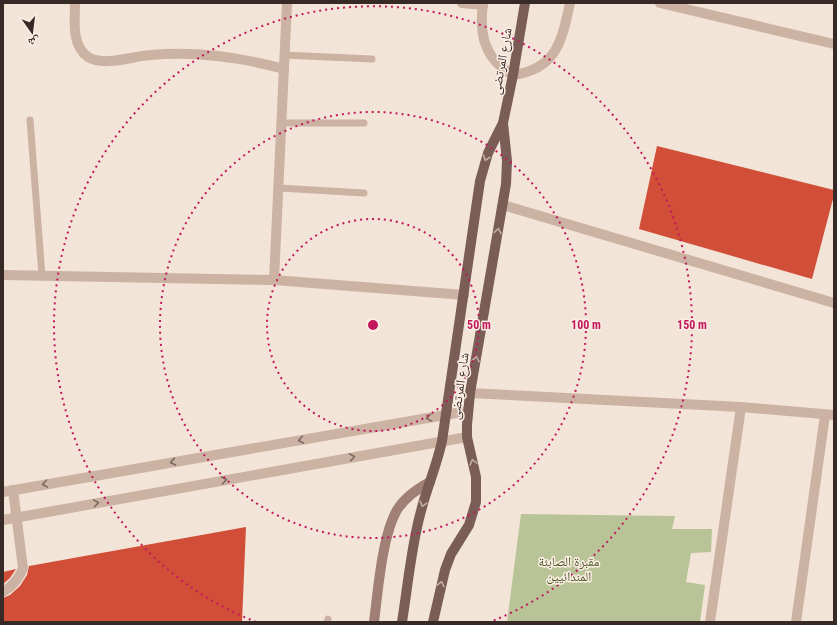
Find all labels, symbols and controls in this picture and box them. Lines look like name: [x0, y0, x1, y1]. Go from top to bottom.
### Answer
north arrow: [12, 12, 52, 52]
street label: شارع المرتضى: [488, 26, 517, 96]
text: ش: [27, 33, 42, 49]
one-way arrow: [482, 155, 491, 162]
one-way arrow: [493, 228, 502, 234]
centre of rings: [366, 318, 380, 332]
text: 50 m: [467, 318, 491, 332]
text: 100 m: [571, 318, 601, 332]
text: 150 m: [677, 318, 707, 332]
street label: شارع المرتضى: [447, 352, 474, 421]
one-way arrow: [471, 356, 480, 362]
one-way arrow: [426, 413, 432, 422]
one-way arrow: [298, 435, 304, 444]
one-way arrow: [349, 453, 355, 462]
one-way arrow: [170, 457, 176, 466]
one-way arrow: [469, 459, 478, 466]
one-way arrow: [221, 476, 227, 485]
one-way arrow: [42, 480, 48, 488]
one-way arrow: [93, 499, 100, 508]
one-way arrow: [419, 501, 428, 508]
park label: مقبرة الصابئة المندائيين: [539, 554, 599, 585]
one-way arrow: [436, 581, 444, 587]

